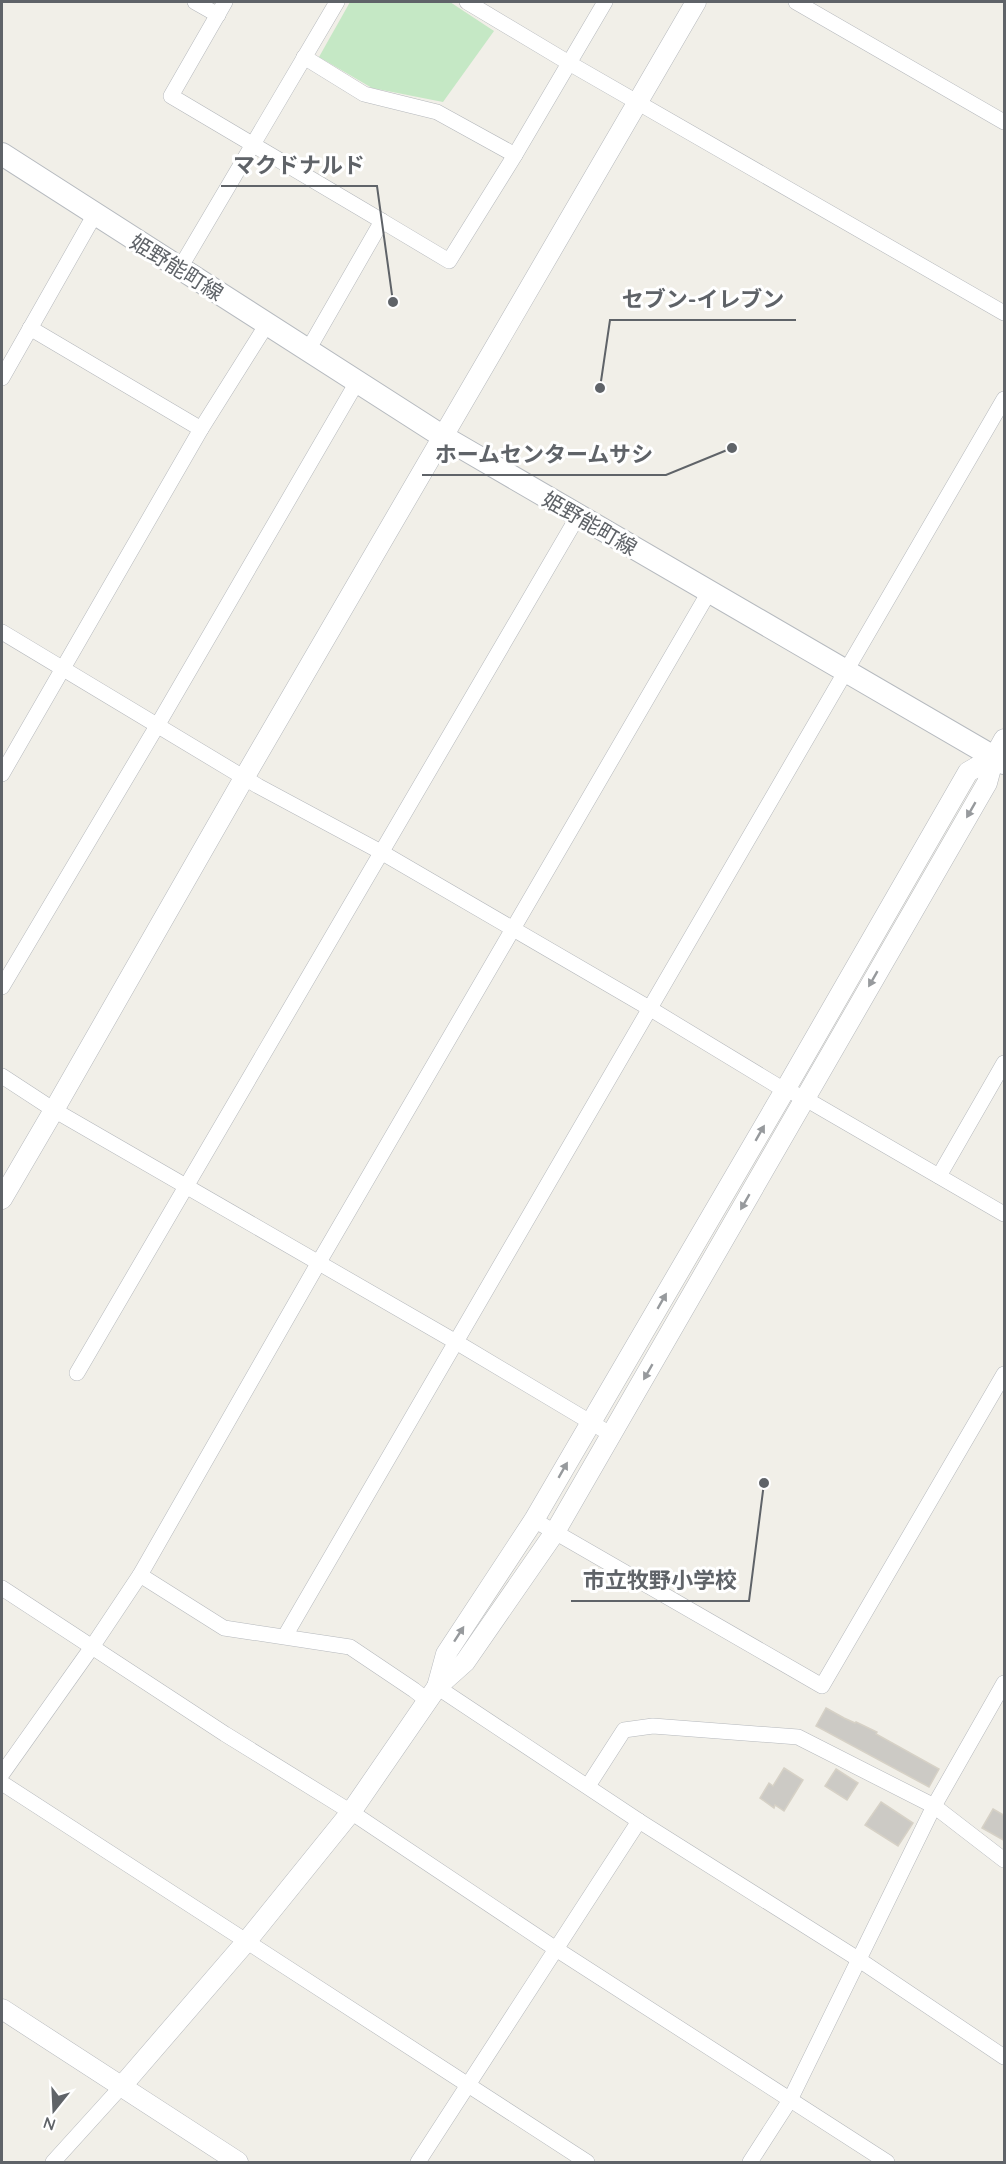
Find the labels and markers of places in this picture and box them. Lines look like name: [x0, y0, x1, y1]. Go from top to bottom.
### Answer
callout: マクドナルド: [221, 146, 377, 186]
callout: セブン-イレブン: [610, 280, 796, 320]
callout: ホームセンタームサシ: [422, 435, 666, 475]
callout: 市立牧野小学校: [571, 1561, 749, 1601]

